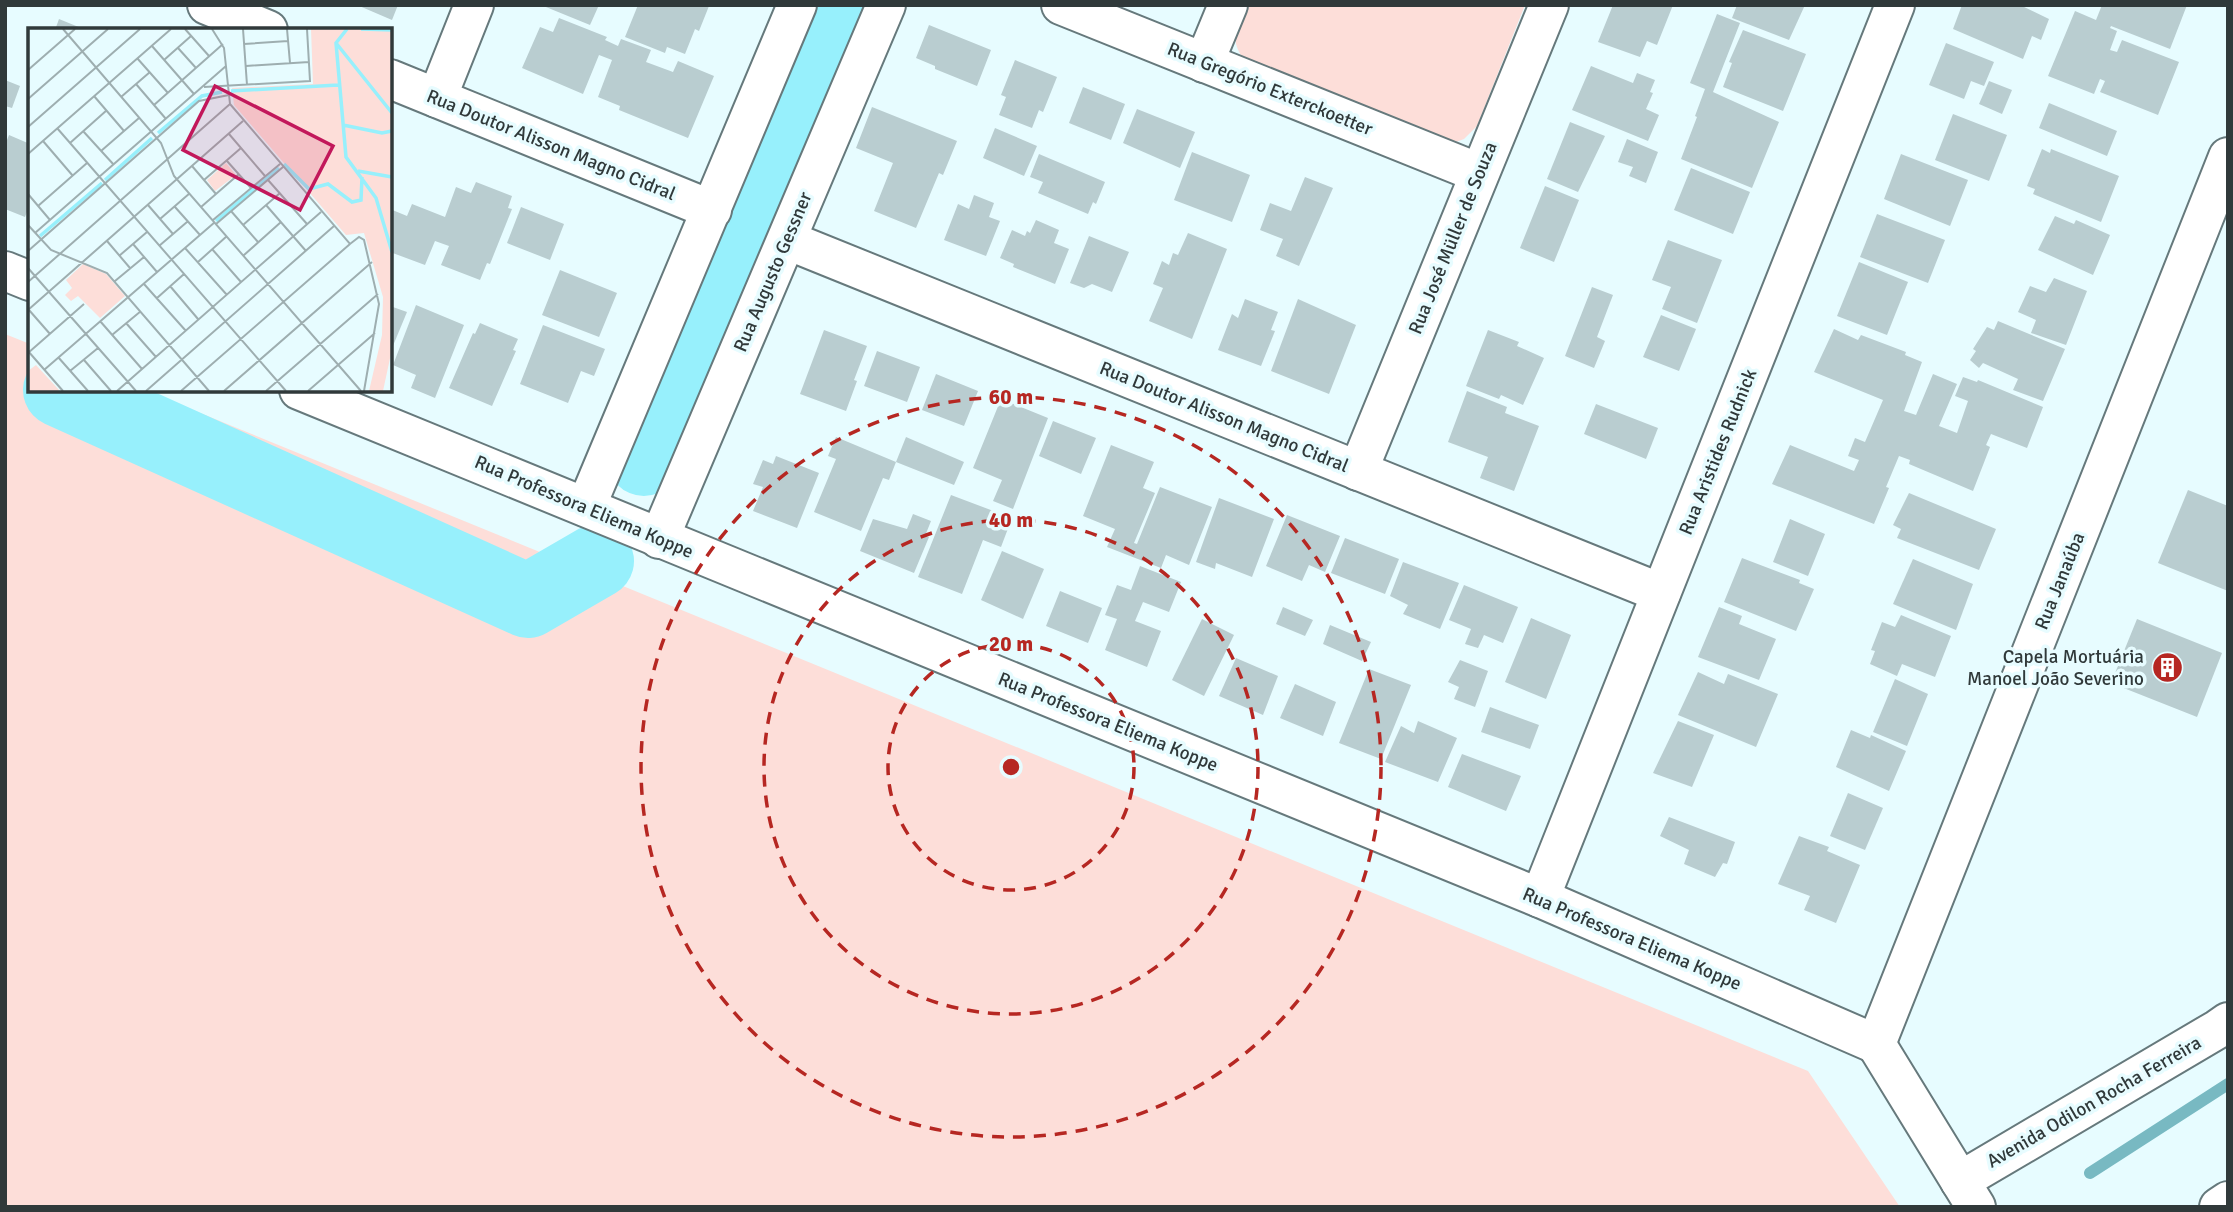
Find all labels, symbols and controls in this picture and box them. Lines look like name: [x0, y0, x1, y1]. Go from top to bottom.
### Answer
inset map: [28, 28, 392, 392]
street label: Rua Gregório Exterckoetter: [1164, 37, 1376, 141]
street label: Rua Doutor Alisson Magno Cidral: [423, 84, 679, 206]
street label: Rua José Müller de Souza: [1403, 138, 1503, 338]
street label: Rua Augusto Gessner: [728, 188, 818, 356]
street label: Rua Doutor Alisson Magno Cidral: [1096, 356, 1352, 478]
street label: Rua Aristides Rudnick: [1674, 365, 1762, 539]
text: 60 m: [989, 384, 1033, 410]
street label: Rua Professora Eliema Koppe: [471, 450, 697, 564]
text: 40 m: [989, 507, 1033, 533]
street label: Rua Janaúba: [2030, 529, 2090, 633]
text: 20 m: [989, 631, 1033, 657]
place label: Capela Mortuária Manoel João Severino: [1967, 645, 2144, 691]
building icon: Capela Mortuária Manoel João Severino: [2150, 651, 2184, 685]
street label: Rua Professora Eliema Koppe: [994, 667, 1222, 777]
centre of rings: [999, 755, 1023, 779]
street label: Rua Professora Eliema Koppe: [1519, 882, 1745, 996]
street label: Avenida Odilon Rocha Ferreira: [1982, 1031, 2206, 1173]

